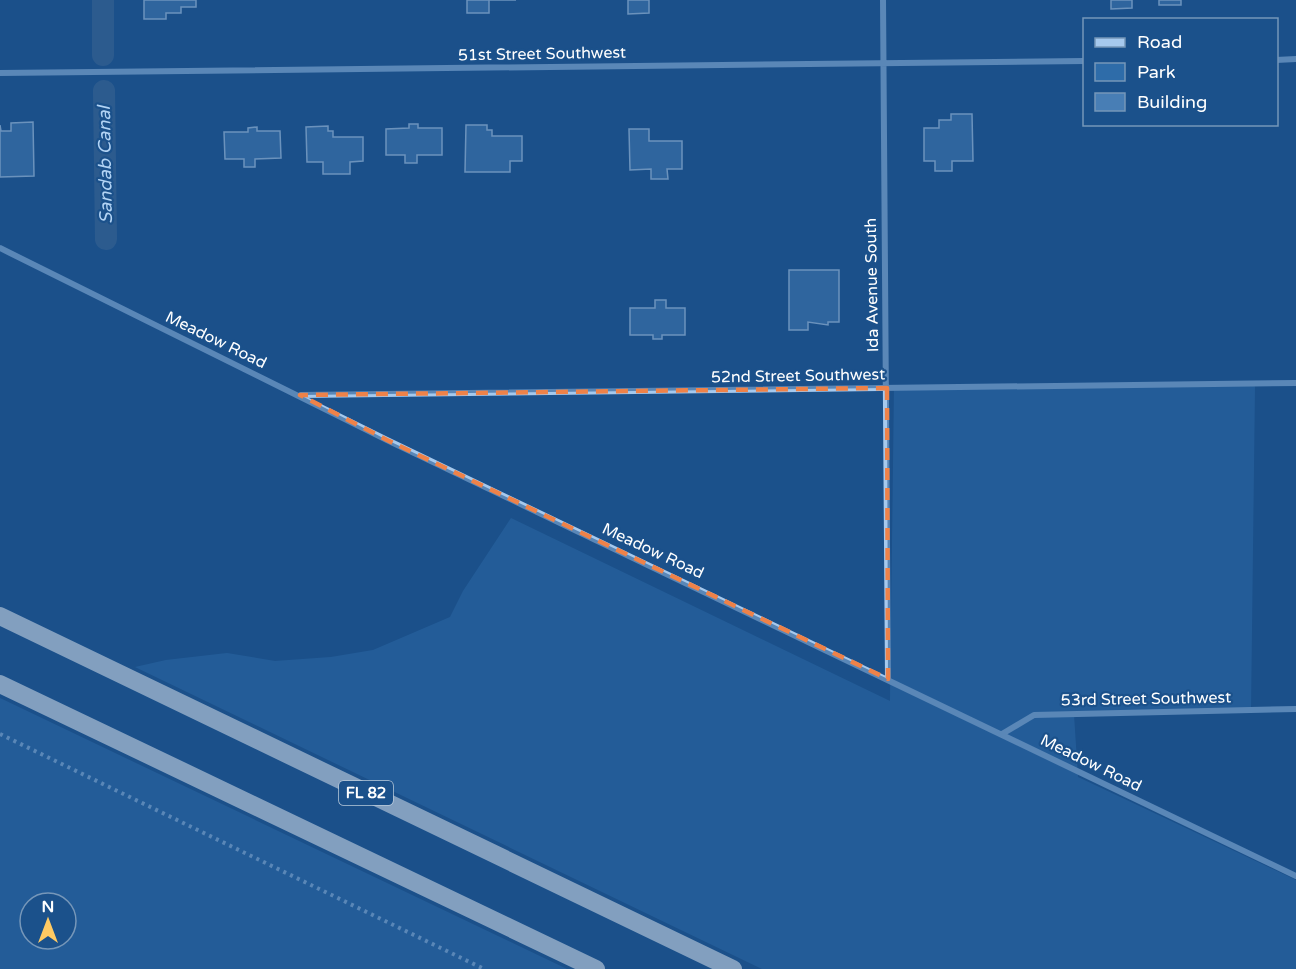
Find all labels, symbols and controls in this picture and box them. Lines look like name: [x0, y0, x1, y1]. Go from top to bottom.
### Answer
legend: [1083, 18, 1278, 126]
text: Road: [1137, 31, 1182, 53]
street label: 51st Street Southwest: [458, 43, 626, 65]
text: Park: [1137, 61, 1176, 83]
text: Building: [1137, 91, 1207, 113]
water label: Sandab Canal: [93, 103, 117, 224]
street label: Ida Avenue South: [861, 218, 883, 352]
street label: Meadow Road: [162, 307, 270, 373]
street label: 52nd Street Southwest: [711, 364, 885, 388]
street label: Meadow Road: [599, 519, 707, 583]
street label: 53rd Street Southwest: [1061, 688, 1231, 710]
street label: Meadow Road: [1037, 730, 1145, 796]
road number: FL 82: [339, 781, 393, 805]
north arrow: [18, 891, 78, 951]
text: N: [42, 897, 54, 917]

